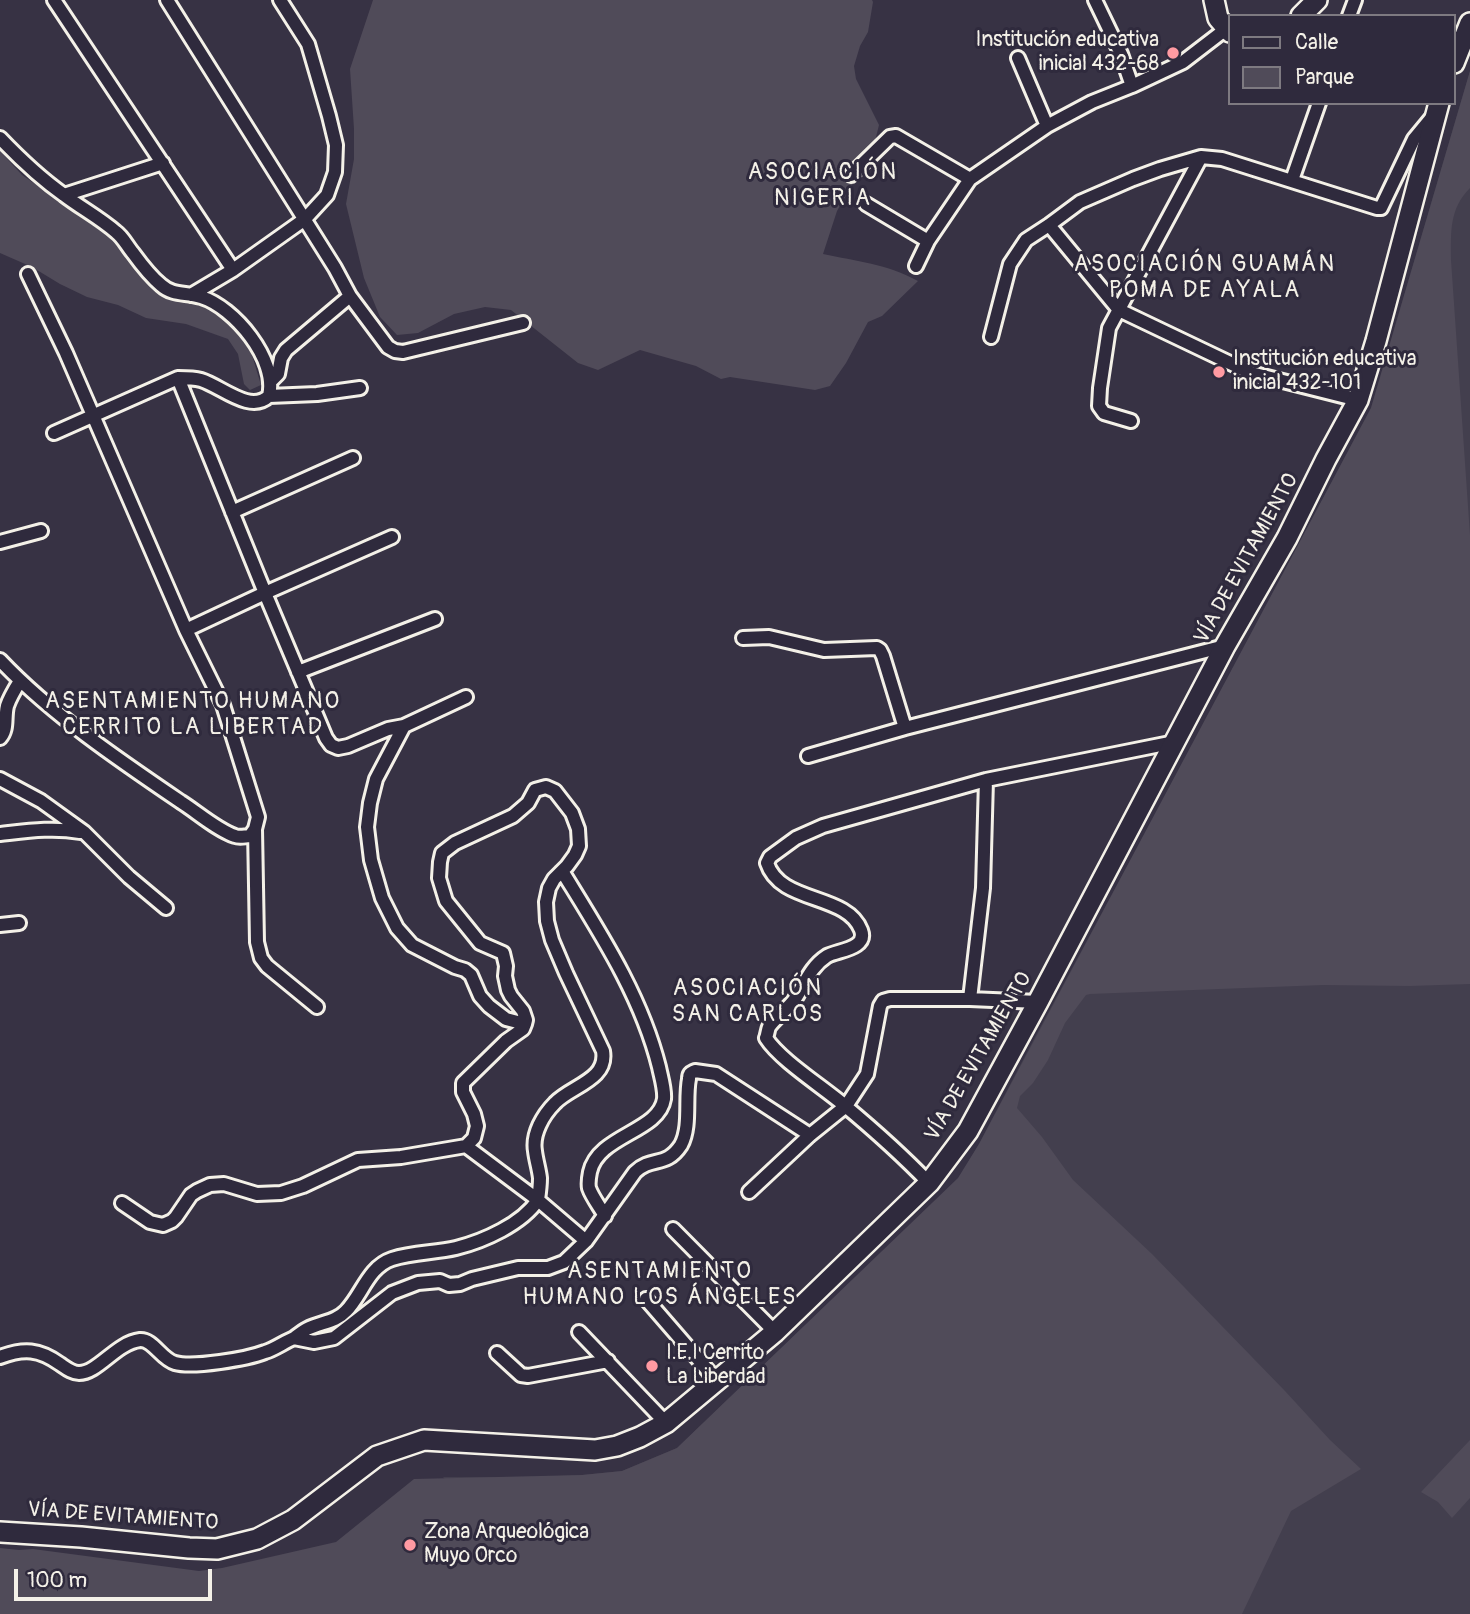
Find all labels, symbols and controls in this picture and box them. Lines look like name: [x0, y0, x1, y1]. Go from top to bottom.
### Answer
legend: [1228, 14, 1456, 105]
place label: Institución educativa inicial 432-68: [976, 28, 1159, 78]
text: Calle: [1295, 29, 1338, 56]
marker: Institución educativa inicial 432-68: [1165, 45, 1181, 61]
text: Parque: [1295, 64, 1354, 91]
district label: ASOCIACIÓN NIGERIA: [749, 159, 897, 213]
district label: ASOCIACIÓN GUAMÁN POMA DE AYALA: [1076, 251, 1334, 305]
place label: Institución educativa inicial 432-101: [1233, 347, 1416, 397]
marker: Institución educativa inicial 432-101: [1211, 364, 1227, 380]
street label: VÍA DE EVITAMIENTO: [1190, 469, 1304, 649]
district label: ASENTAMIENTO HUMANO CERRITO LA LIBERTAD: [47, 688, 339, 742]
street label: VÍA DE EVITAMIENTO: [920, 968, 1038, 1146]
district label: ASOCIACIÓN SAN CARLOS: [673, 975, 823, 1029]
district label: ASENTAMIENTO HUMANO LOS ÁNGELES: [525, 1258, 795, 1312]
place label: I.E.I Cerrito La Liberdad: [666, 1341, 766, 1391]
marker: I.E.I Cerrito La Liberdad: [644, 1358, 660, 1374]
street label: VÍA DE EVITAMIENTO: [27, 1498, 219, 1536]
place label: Zona Arqueológica Muyo Orco: [424, 1520, 589, 1570]
marker: Zona Arqueológica Muyo Orco: [402, 1537, 418, 1553]
scale bar: [18, 1554, 215, 1598]
text: 100 m: [27, 1567, 87, 1594]

